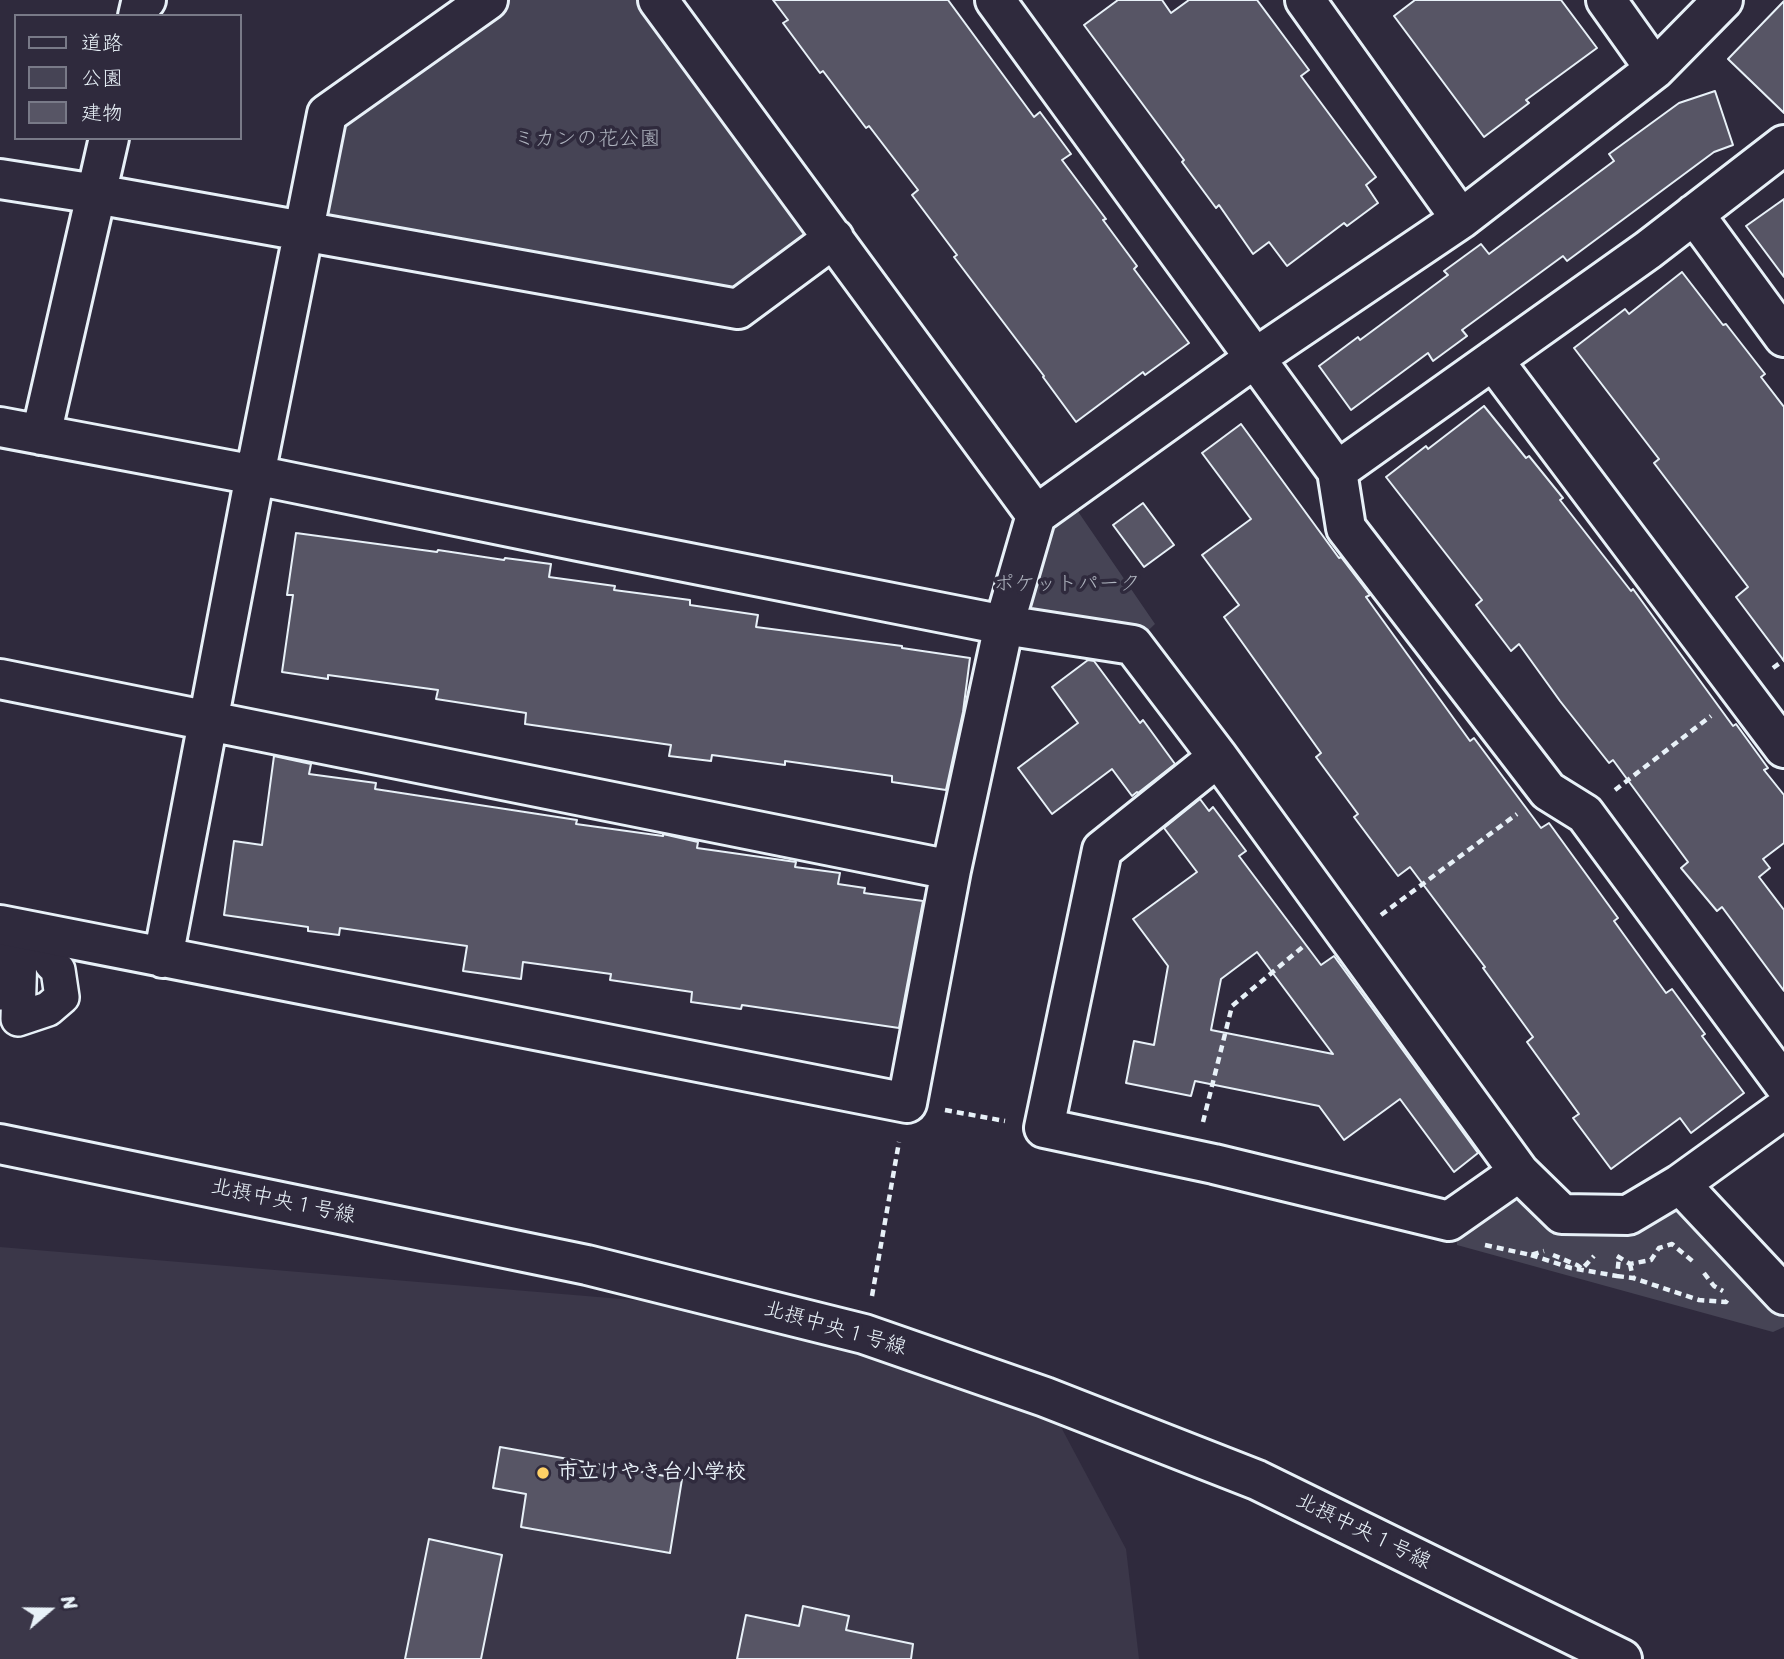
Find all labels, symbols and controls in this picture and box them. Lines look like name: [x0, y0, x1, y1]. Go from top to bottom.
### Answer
legend: [14, 14, 242, 140]
text: 道路: [81, 24, 123, 62]
text: 公園: [81, 59, 123, 97]
text: 建物: [81, 94, 123, 132]
park label: ミカンの花公園: [514, 127, 660, 153]
park label: ポケットパーク: [994, 572, 1140, 598]
street label: 北摂中央１号線: [208, 1174, 358, 1230]
street label: 北摂中央１号線: [761, 1297, 909, 1361]
place label: 市立けやき台小学校: [557, 1460, 746, 1486]
marker: 市立けやき台小学校: [535, 1465, 551, 1481]
street label: 北摂中央１号線: [1291, 1488, 1435, 1576]
north arrow: [14, 1575, 84, 1645]
text: N: [51, 1591, 87, 1614]

